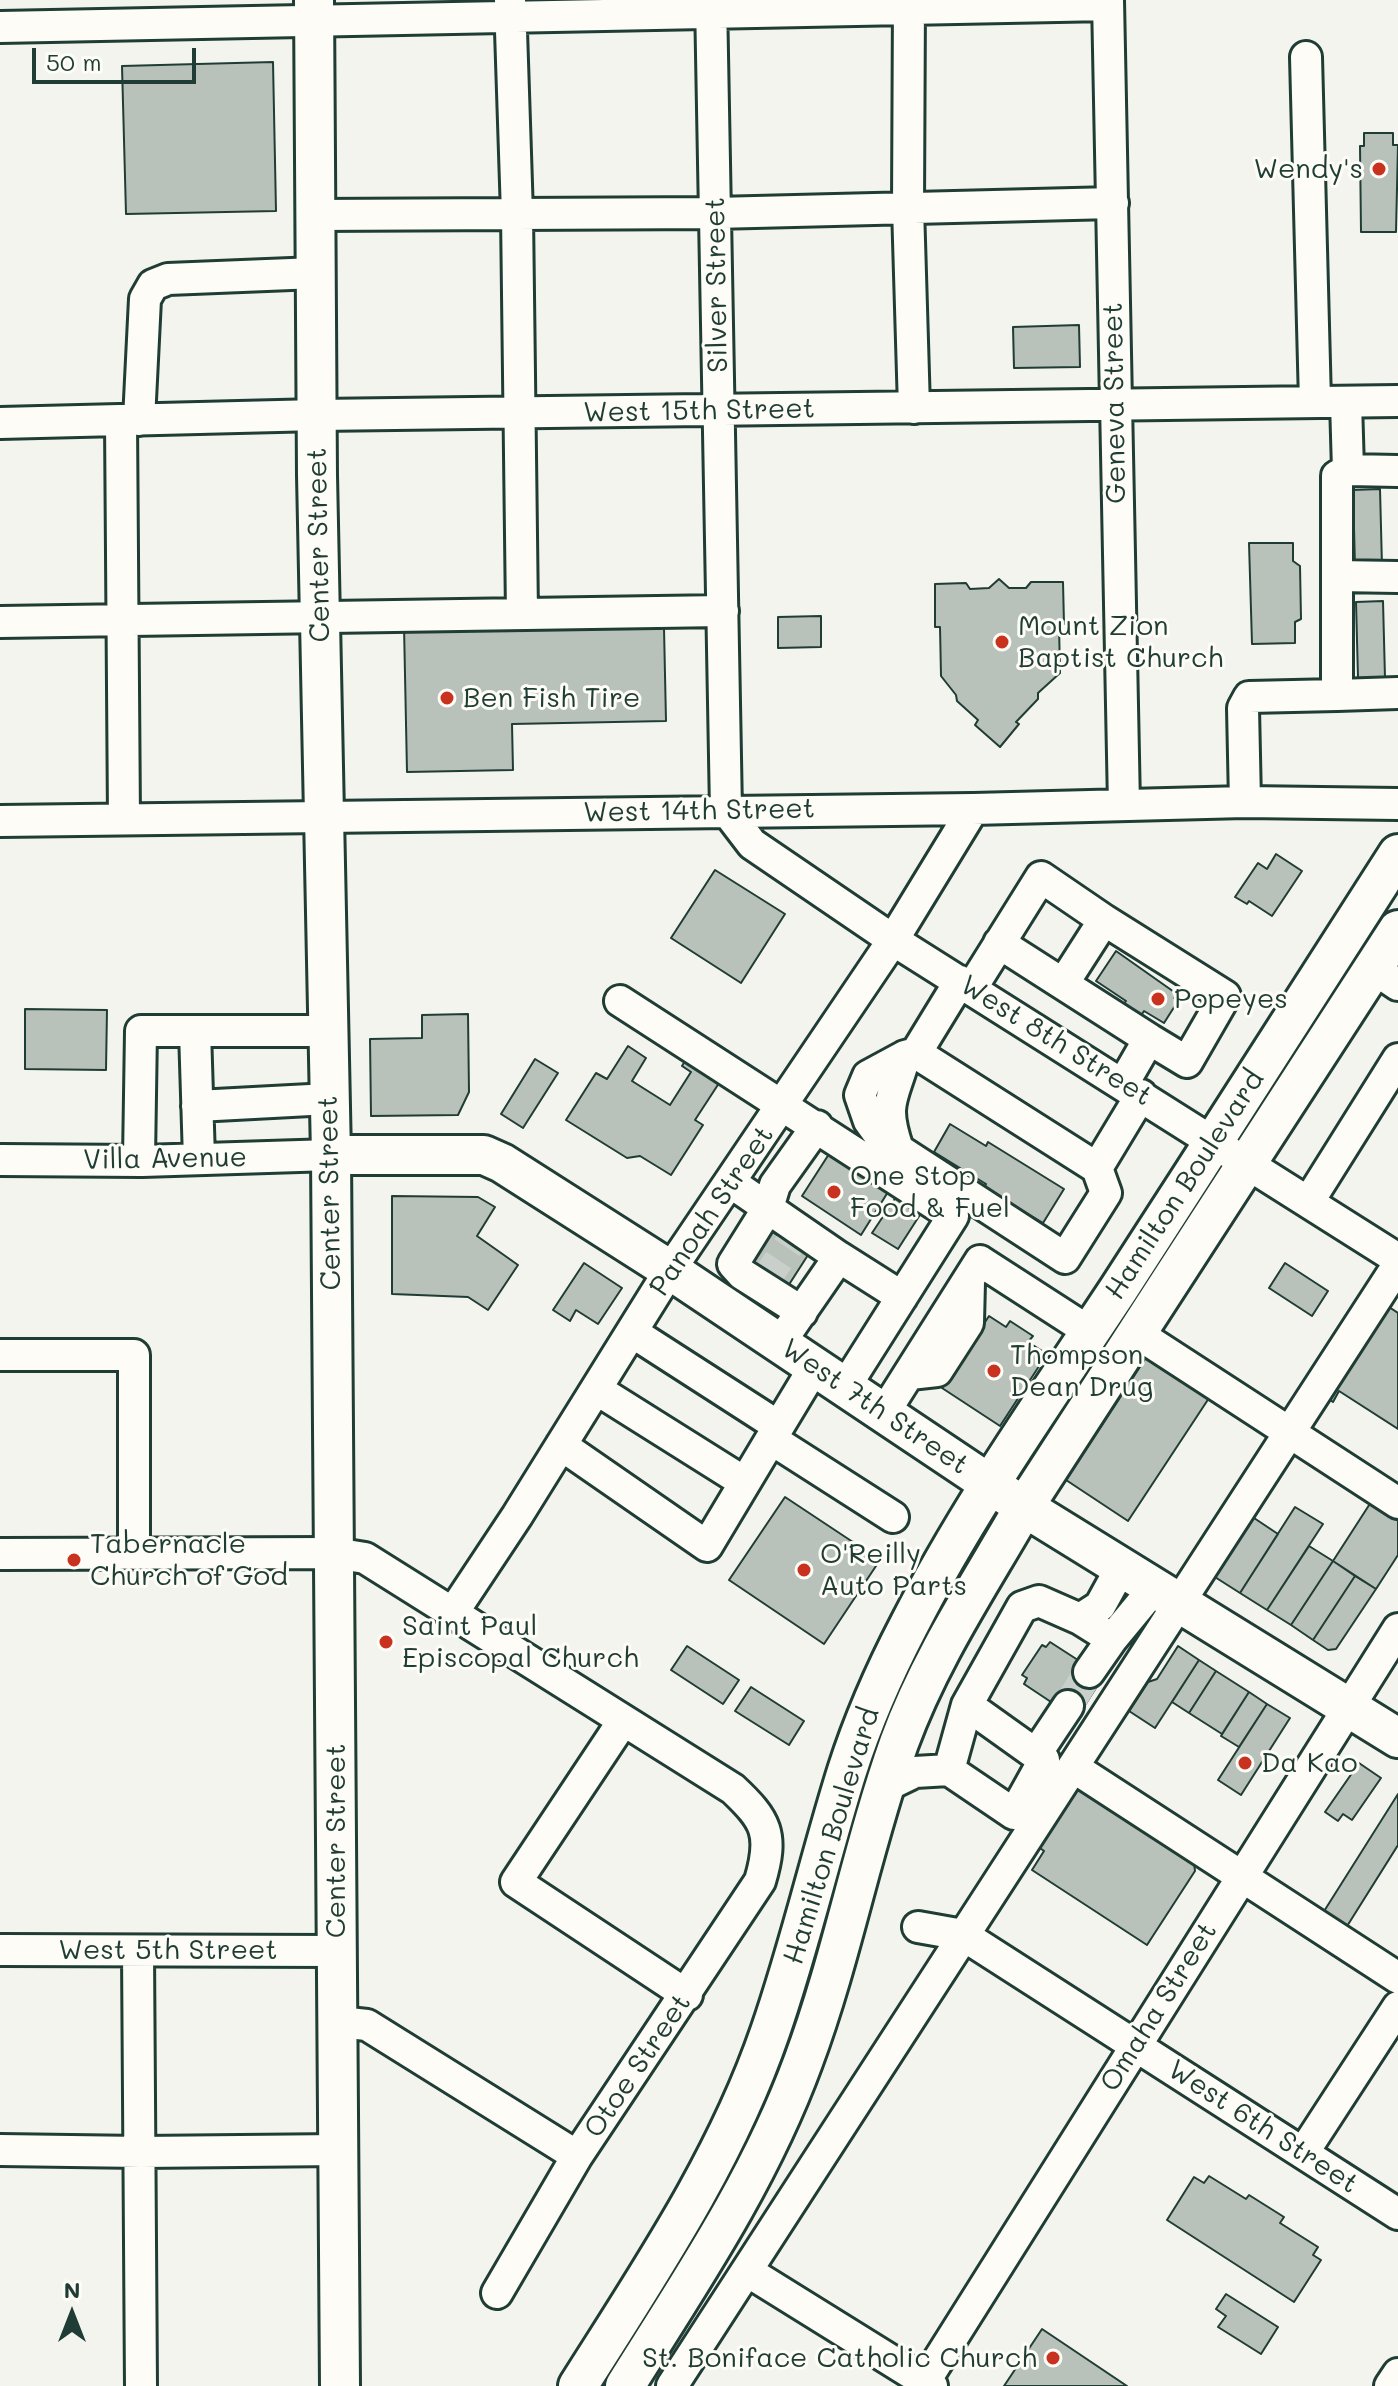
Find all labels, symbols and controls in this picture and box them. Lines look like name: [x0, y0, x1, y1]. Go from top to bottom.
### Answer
scale bar: [36, 32, 200, 82]
text: 50 m: [46, 46, 102, 77]
place label: Wendy's: [1253, 152, 1363, 186]
marker: Wendy's: [1370, 160, 1388, 178]
street label: Silver Street: [699, 197, 735, 373]
street label: Geneva Street: [1096, 302, 1134, 504]
street label: West 15th Street: [583, 392, 815, 430]
street label: Center Street: [301, 447, 337, 643]
place label: Mount Zion Baptist Church: [1018, 609, 1223, 675]
marker: Mount Zion Baptist Church: [993, 633, 1011, 651]
place label: Ben Fish Tire: [463, 681, 640, 715]
marker: Ben Fish Tire: [438, 689, 456, 707]
street label: West 14th Street: [583, 792, 815, 830]
street label: West 8th Street: [954, 968, 1158, 1114]
place label: Popeyes: [1174, 982, 1288, 1016]
marker: Popeyes: [1149, 990, 1167, 1008]
street label: Hamilton Boulevard: [1098, 1064, 1272, 1306]
street label: Center Street: [312, 1095, 348, 1291]
street label: Panoah Street: [643, 1120, 781, 1302]
street label: Villa Avenue: [83, 1141, 247, 1177]
place label: One Stop Food & Fuel: [850, 1159, 1010, 1225]
marker: One Stop Food & Fuel: [825, 1183, 843, 1201]
street label: West 7th Street: [775, 1332, 975, 1482]
place label: Thompson Dean Drug: [1010, 1338, 1153, 1404]
marker: Thompson Dean Drug: [985, 1362, 1003, 1380]
place label: Tabernacle Church of God: [90, 1527, 288, 1593]
place label: O'Reilly Auto Parts: [820, 1537, 967, 1603]
marker: Tabernacle Church of God: [65, 1551, 83, 1569]
marker: O'Reilly Auto Parts: [795, 1561, 813, 1579]
place label: Saint Paul Episcopal Church: [402, 1609, 639, 1675]
marker: Saint Paul Episcopal Church: [377, 1633, 395, 1651]
street label: Hamilton Boulevard: [777, 1704, 887, 1968]
street label: Center Street: [319, 1744, 353, 1938]
place label: Da Kao: [1261, 1746, 1358, 1780]
marker: Da Kao: [1236, 1754, 1254, 1772]
street label: Omaha Street: [1094, 1916, 1224, 2098]
street label: West 5th Street: [58, 1933, 278, 1967]
street label: Otoe Street: [578, 1988, 698, 2144]
street label: West 6th Street: [1162, 2053, 1364, 2201]
north arrow: [32, 2274, 112, 2354]
text: N: [64, 2275, 80, 2304]
place label: St. Boniface Catholic Church: [642, 2341, 1037, 2375]
marker: St. Boniface Catholic Church: [1044, 2349, 1062, 2367]

